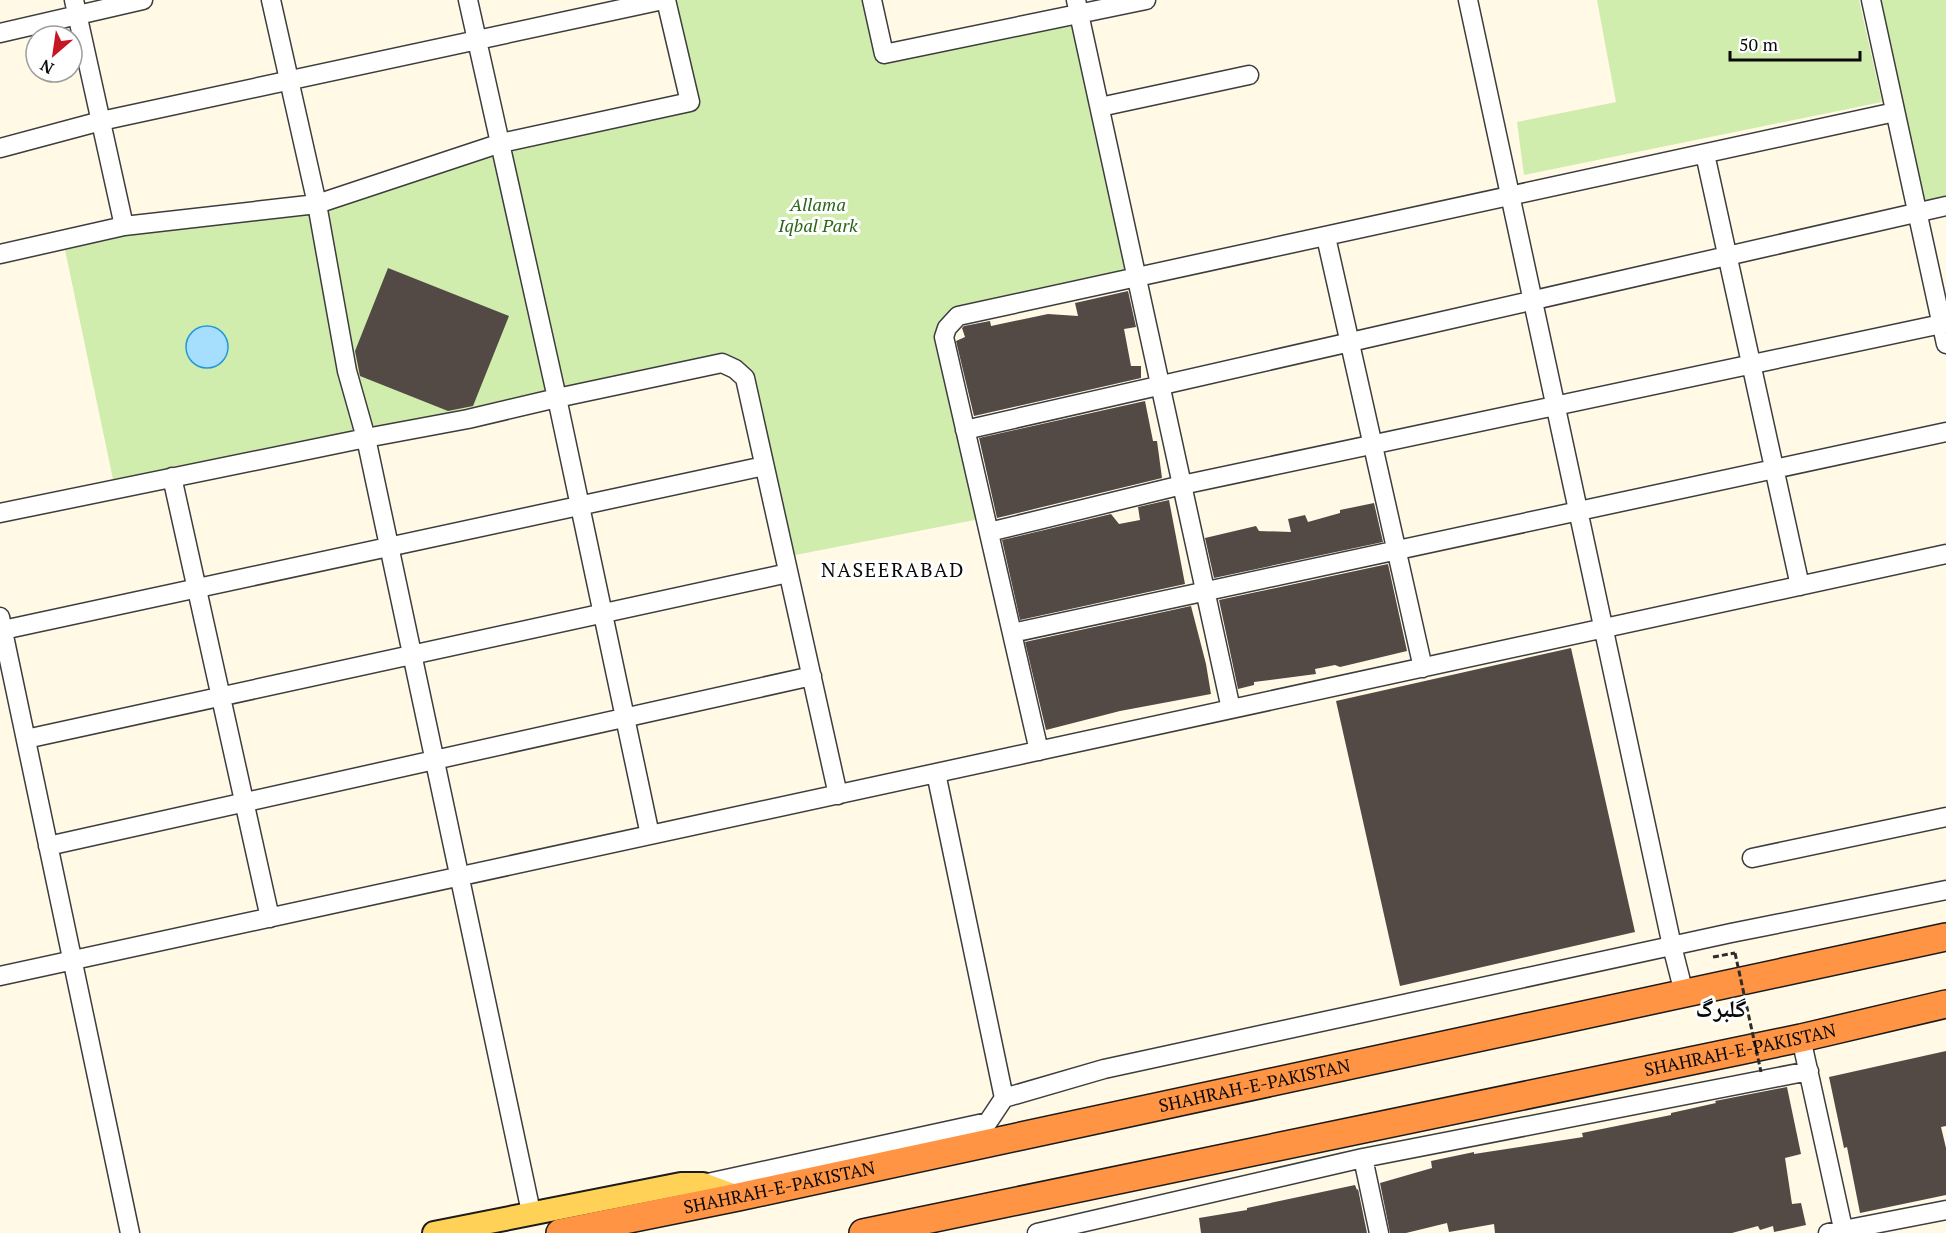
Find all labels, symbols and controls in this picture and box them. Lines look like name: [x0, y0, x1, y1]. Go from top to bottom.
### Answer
north arrow: [24, 24, 84, 84]
scale bar: [1730, 24, 1860, 62]
text: 50 m: [1739, 32, 1779, 56]
text: N: [36, 55, 57, 80]
park label: Allama Iqbal Park: [777, 192, 858, 237]
district label: NASEERABAD: [821, 556, 965, 583]
district label: گلبرگ: [1696, 992, 1747, 1024]
street label: SHAHRAH-E-PAKISTAN: [1642, 1017, 1838, 1081]
street label: SHAHRAH-E-PAKISTAN: [1156, 1053, 1352, 1117]
street label: SHAHRAH-E-PAKISTAN: [681, 1155, 877, 1219]

